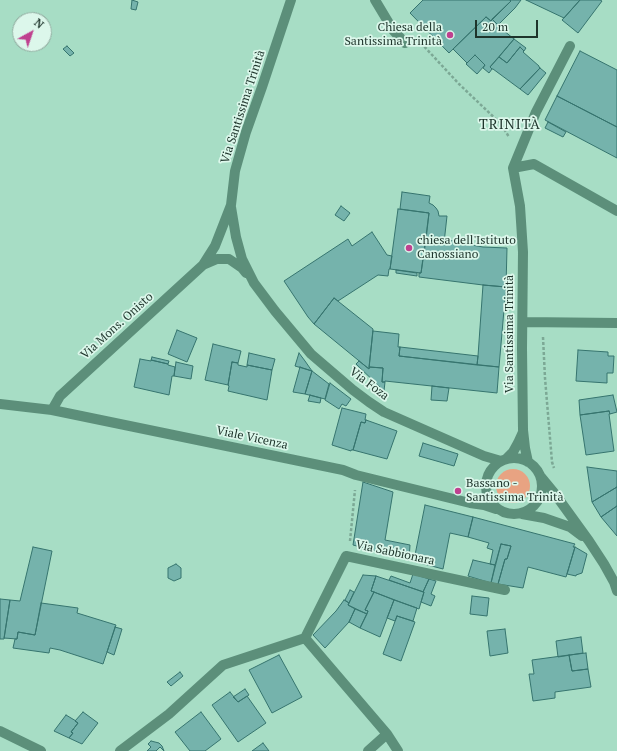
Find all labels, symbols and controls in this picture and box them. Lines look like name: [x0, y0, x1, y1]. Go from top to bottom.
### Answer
north arrow: [12, 12, 52, 52]
scale bar: [477, 12, 540, 38]
text: N: [31, 16, 47, 32]
text: 20 m: [482, 19, 508, 34]
place label: Chiesa della Santissima Trinità: [344, 21, 442, 49]
marker: Chiesa della Santissima Trinità: [445, 30, 455, 40]
street label: Via Santissima Trinità: [218, 48, 268, 166]
district label: TRINITÀ: [479, 117, 541, 133]
place label: chiesa dell'Istituto Canossiano: [417, 234, 516, 262]
marker: chiesa dell'Istituto Canossiano: [404, 243, 414, 253]
street label: Via Santissima Trinità: [503, 275, 517, 393]
street label: Via Mons. Onisto: [78, 290, 156, 362]
street label: Via Foza: [346, 364, 392, 404]
street label: Viale Vicenza: [215, 423, 289, 453]
place label: Bassano - Santissima Trinità: [466, 477, 564, 505]
marker: Bassano - Santissima Trinità: [453, 486, 463, 496]
street label: Via Sabbionara: [354, 538, 436, 568]

